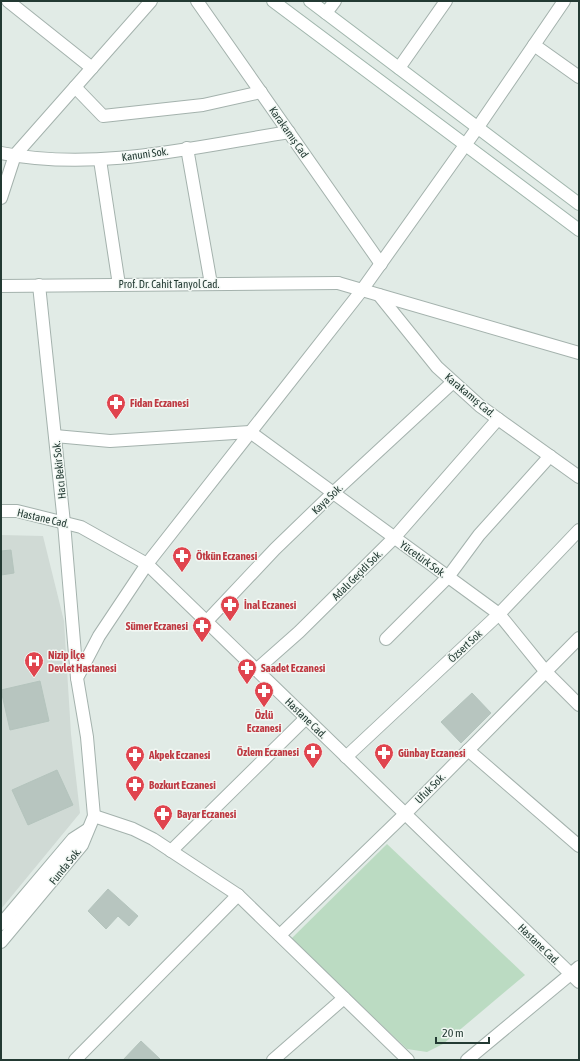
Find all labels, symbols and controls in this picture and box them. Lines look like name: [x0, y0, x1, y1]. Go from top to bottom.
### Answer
street label: Karakamış Cad: [267, 104, 311, 160]
street label: Kanuni Sok.: [121, 145, 169, 163]
street label: Prof. Dr. Cahit Tanyol Cad.: [118, 278, 220, 290]
street label: Karakamış Cad.: [443, 371, 497, 419]
pharmacy icon: Fidan Eczanesi: [105, 392, 127, 420]
place label: Fidan Eczanesi: [130, 397, 189, 409]
street label: Hacı Bekir Sok.: [50, 440, 68, 500]
street label: Kaya Sok.: [309, 481, 345, 516]
street label: Hastane Cad.: [16, 506, 70, 530]
street label: Yücetürk Sok.: [398, 538, 448, 580]
pharmacy icon: Ötkün Eczanesi: [171, 545, 193, 573]
street label: Adalı Geçidi Sok.: [329, 547, 385, 603]
place label: Ötkün Eczanesi: [196, 549, 258, 562]
pharmacy icon: İnal Eczanesi: [219, 594, 241, 622]
place label: İnal Eczanesi: [244, 599, 297, 611]
pharmacy icon: Sümer Eczanesi: [191, 615, 213, 643]
place label: Sümer Eczanesi: [126, 620, 188, 632]
street label: Özsert Sok: [446, 627, 484, 665]
place label: Nizip İlçe Devlet Hastanesi: [48, 649, 117, 674]
hospital icon: Nizip İlçe Devlet Hastanesi: [23, 650, 45, 678]
pharmacy icon: Saadet Eczanesi: [236, 657, 258, 685]
place label: Saadet Eczanesi: [261, 662, 326, 674]
pharmacy icon: Özlü Eczanesi: [253, 680, 275, 708]
street label: Hastane Cad.: [283, 695, 329, 741]
place label: Özlü Eczanesi: [247, 708, 282, 734]
pharmacy icon: Özlem Eczanesi: [302, 741, 324, 769]
pharmacy icon: Günbay Eczanesi: [373, 742, 395, 770]
pharmacy icon: Akpek Eczanesi: [124, 744, 146, 772]
place label: Özlem Eczanesi: [237, 745, 299, 758]
place label: Günbay Eczanesi: [398, 747, 466, 759]
place label: Akpek Eczanesi: [148, 749, 211, 761]
street label: Ufuk Sok.: [412, 770, 448, 806]
pharmacy icon: Bozkurt Eczanesi: [124, 774, 146, 802]
place label: Bozkurt Eczanesi: [149, 779, 216, 791]
pharmacy icon: Bayar Eczanesi: [152, 803, 174, 831]
place label: Bayar Eczanesi: [177, 808, 237, 820]
street label: Funda Sok.: [47, 845, 83, 887]
street label: Hastane Cad.: [516, 921, 562, 967]
scale bar: [436, 1019, 489, 1045]
text: 20 m: [442, 1026, 464, 1040]

